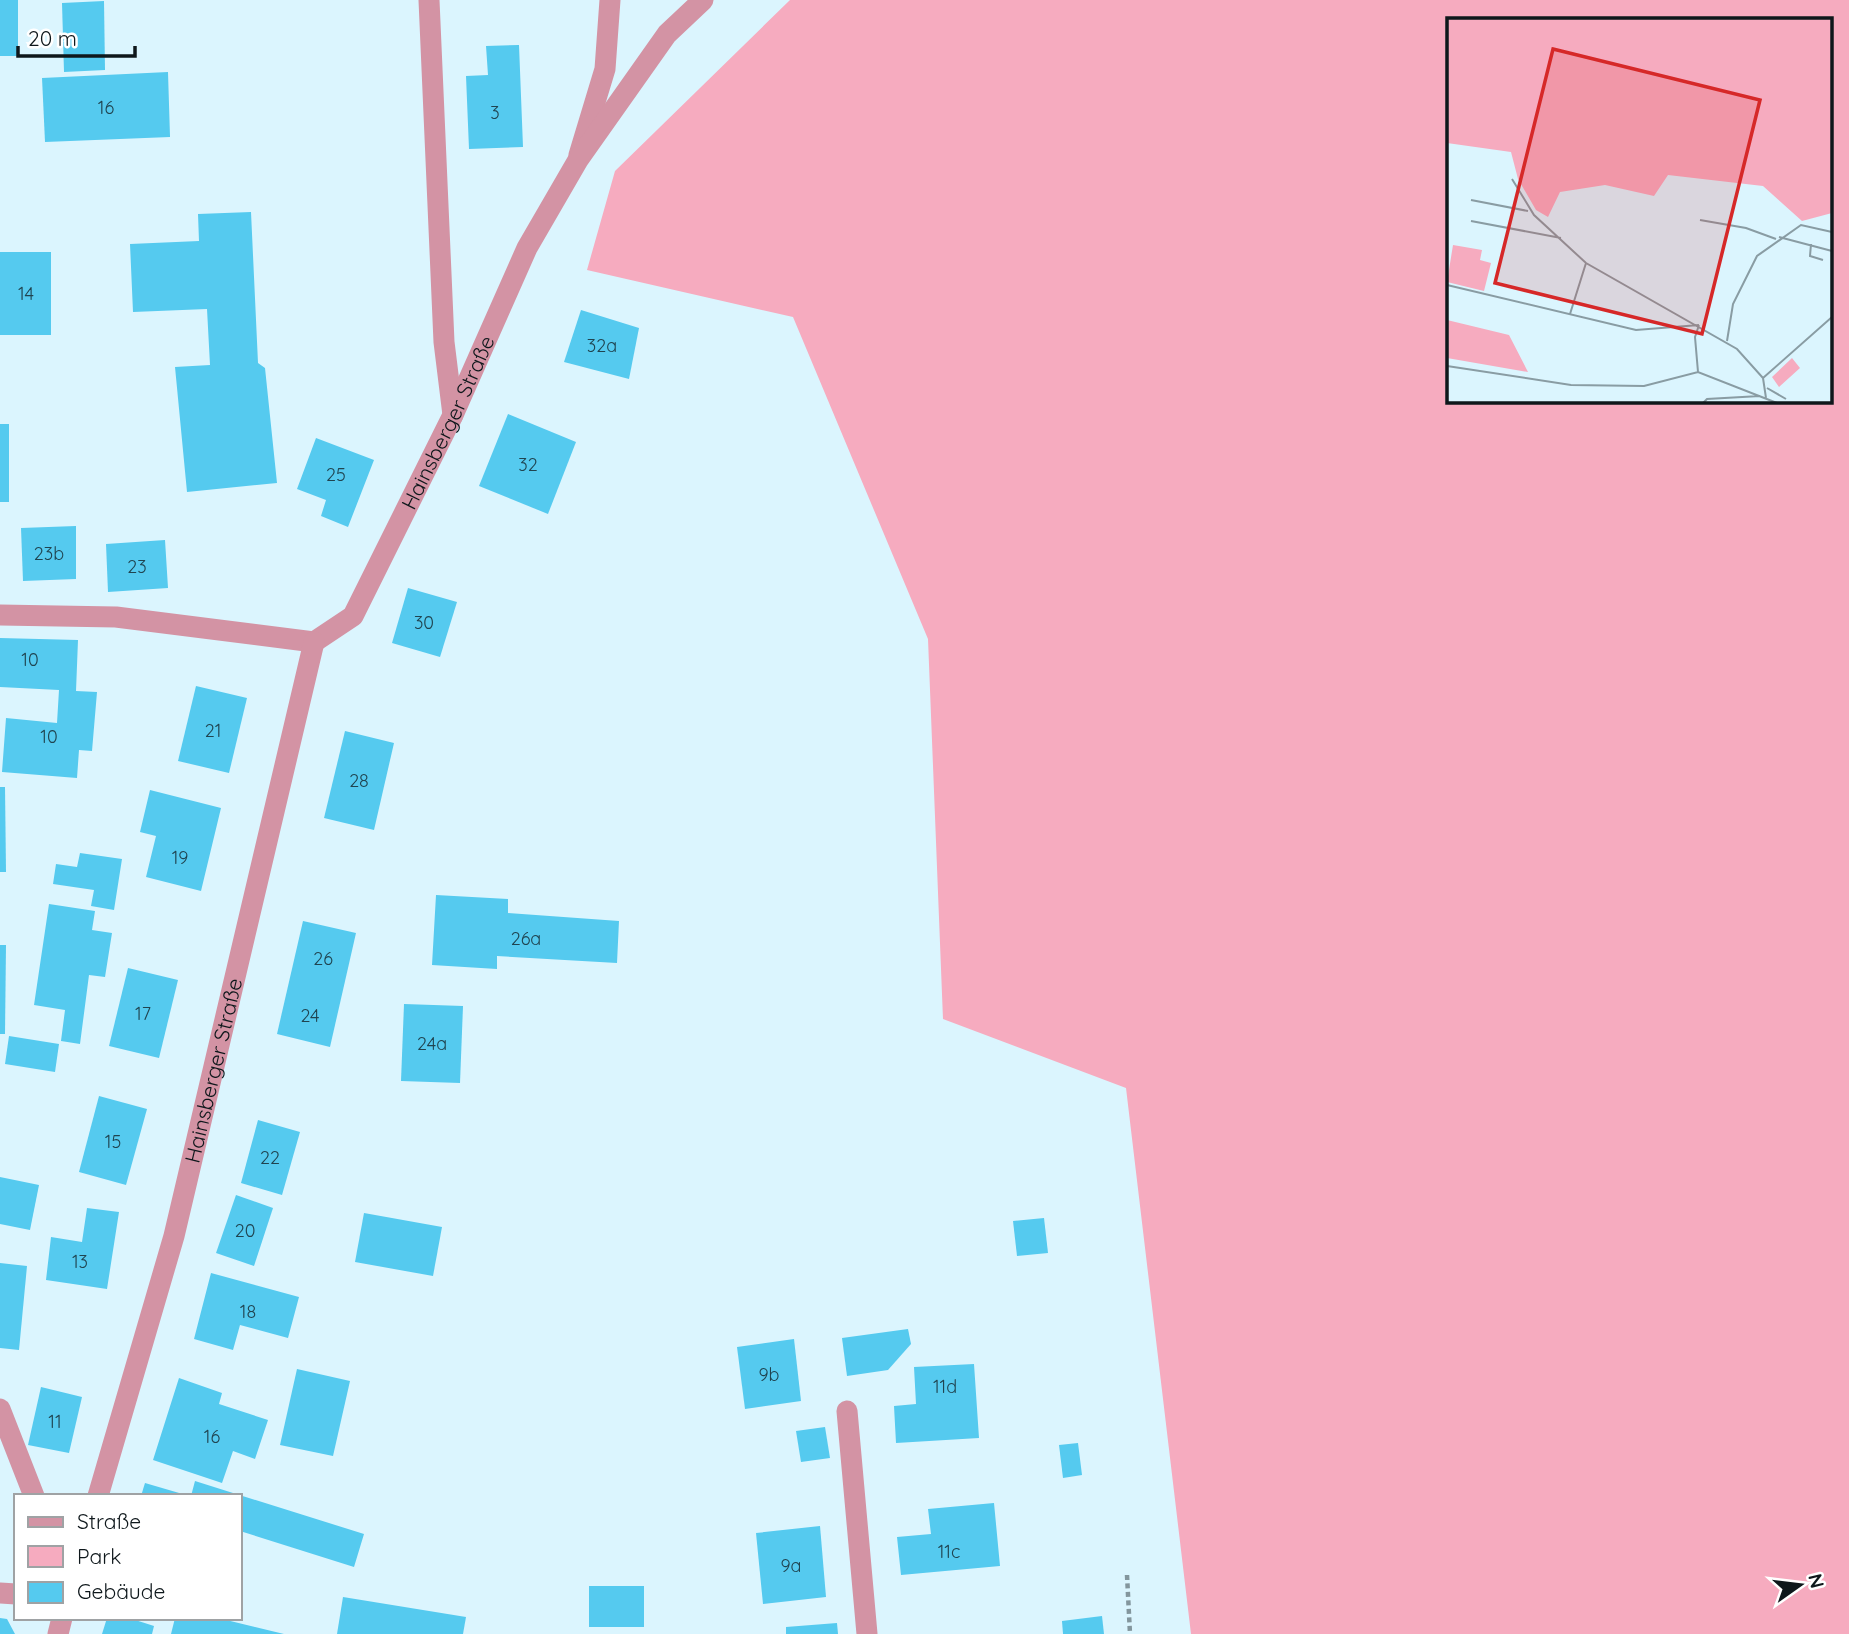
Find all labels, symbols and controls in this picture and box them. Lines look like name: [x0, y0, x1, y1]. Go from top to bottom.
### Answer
scale bar: [18, 14, 135, 58]
inset map: [1447, 18, 1832, 402]
text: 20 m: [28, 25, 77, 51]
house number: 16: [98, 96, 114, 119]
house number: 3: [490, 101, 500, 124]
house number: 14: [18, 282, 34, 305]
street label: Hainsberger Straße: [395, 331, 500, 514]
house number: 32a: [587, 334, 617, 357]
house number: 32: [518, 453, 538, 476]
house number: 25: [326, 463, 346, 486]
house number: 23b: [34, 542, 64, 565]
house number: 23: [127, 555, 147, 578]
house number: 30: [414, 611, 434, 634]
house number: 10: [21, 648, 39, 671]
house number: 21: [205, 719, 221, 742]
house number: 10: [40, 725, 58, 748]
house number: 28: [349, 769, 369, 792]
house number: 19: [172, 846, 188, 869]
house number: 26a: [511, 927, 541, 950]
house number: 26: [313, 947, 333, 970]
street label: Hainsberger Straße: [179, 975, 247, 1166]
house number: 17: [135, 1002, 151, 1025]
house number: 24: [300, 1004, 320, 1027]
house number: 24a: [417, 1032, 447, 1055]
house number: 15: [105, 1130, 121, 1153]
house number: 22: [260, 1146, 280, 1169]
house number: 20: [235, 1219, 255, 1242]
house number: 13: [72, 1250, 88, 1273]
house number: 18: [240, 1300, 256, 1323]
house number: 9b: [759, 1363, 780, 1386]
house number: 11d: [933, 1375, 957, 1398]
house number: 11: [48, 1410, 62, 1433]
house number: 16: [204, 1425, 220, 1448]
legend: [14, 1494, 242, 1620]
text: Straße: [77, 1508, 141, 1534]
house number: 11c: [938, 1540, 960, 1563]
text: Park: [77, 1543, 121, 1569]
north arrow: [1765, 1550, 1835, 1620]
house number: 9a: [781, 1554, 801, 1577]
text: N: [1803, 1571, 1830, 1591]
text: Gebäude: [77, 1578, 165, 1604]

